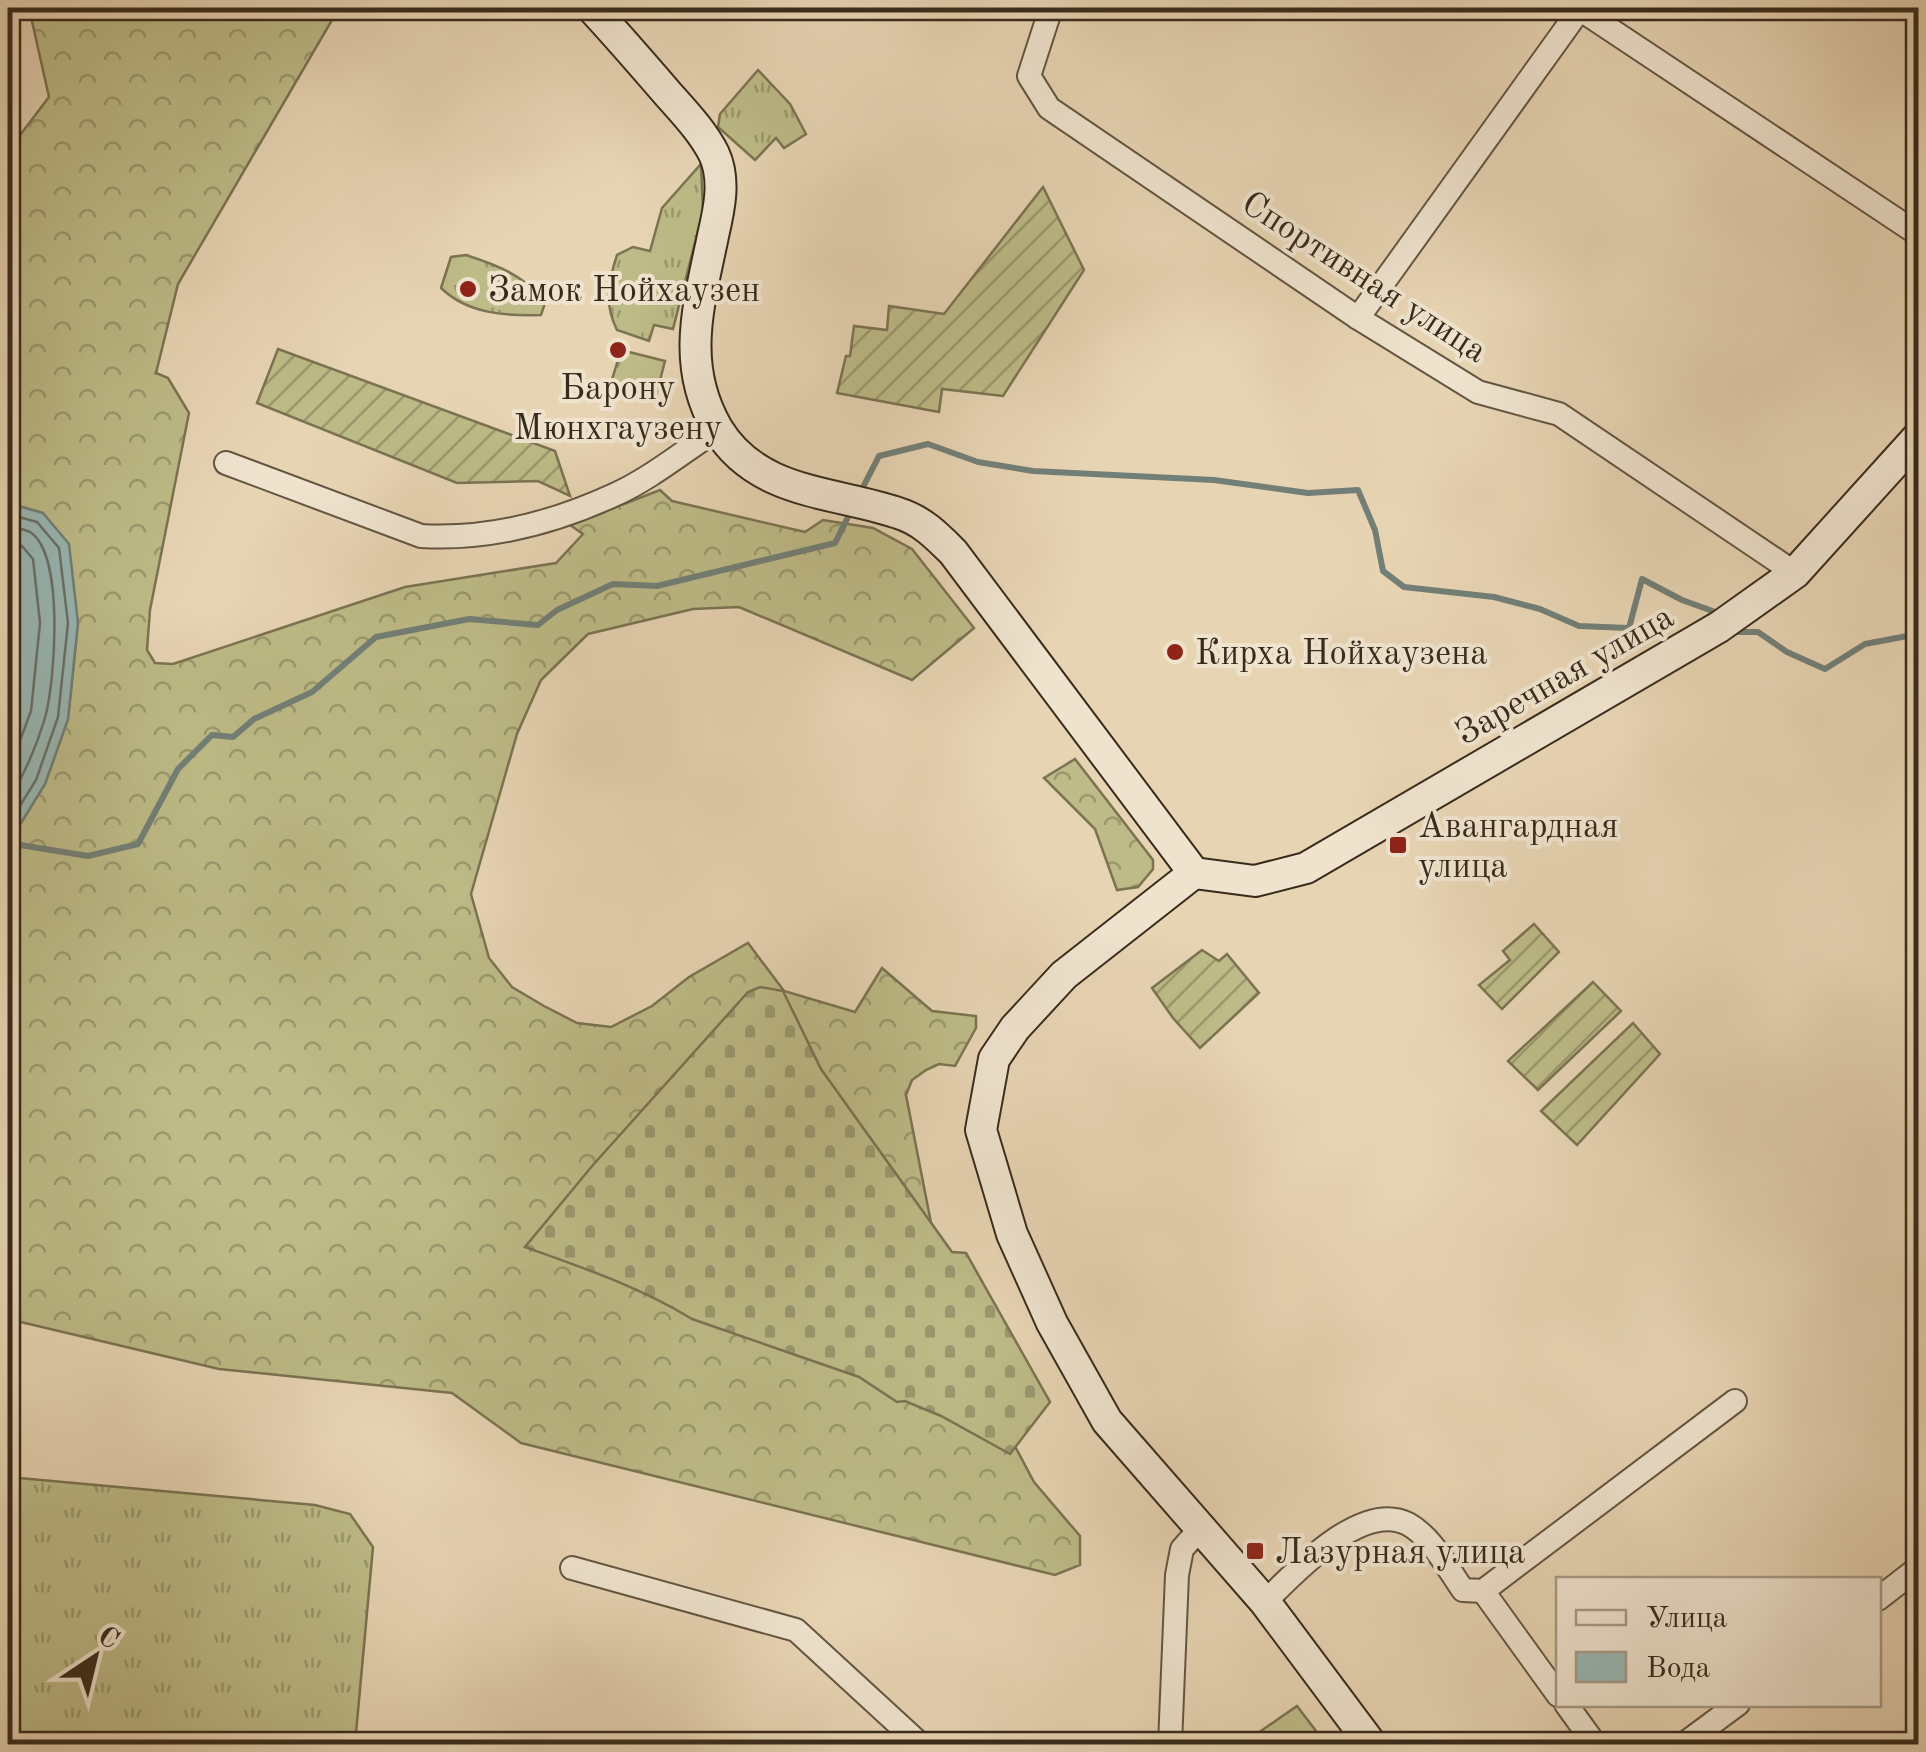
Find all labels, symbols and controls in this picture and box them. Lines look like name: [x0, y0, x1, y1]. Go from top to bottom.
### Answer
street label: Спортивная улица: [1235, 186, 1492, 370]
place label: Замок Нойхаузен: [488, 274, 760, 309]
marker: Замок Нойхаузен: [457, 278, 479, 300]
marker: Барону Мюнхгаузену: [607, 339, 629, 361]
place label: Барону Мюнхгаузену: [514, 372, 722, 447]
street label: Заречная улица: [1450, 600, 1680, 753]
place label: Кирха Нойхаузена: [1195, 637, 1487, 672]
marker: Кирха Нойхаузена: [1164, 641, 1186, 663]
place label: Авангардная улица: [1418, 810, 1618, 885]
marker: Авангардная улица: [1387, 834, 1409, 856]
place label: Лазурная улица: [1275, 1536, 1525, 1571]
marker: Лазурная улица: [1244, 1540, 1266, 1562]
legend: [1556, 1577, 1881, 1707]
text: Улица: [1646, 1604, 1728, 1634]
north arrow: [45, 1607, 145, 1707]
text: С: [92, 1621, 124, 1656]
text: Вода: [1646, 1654, 1710, 1684]

